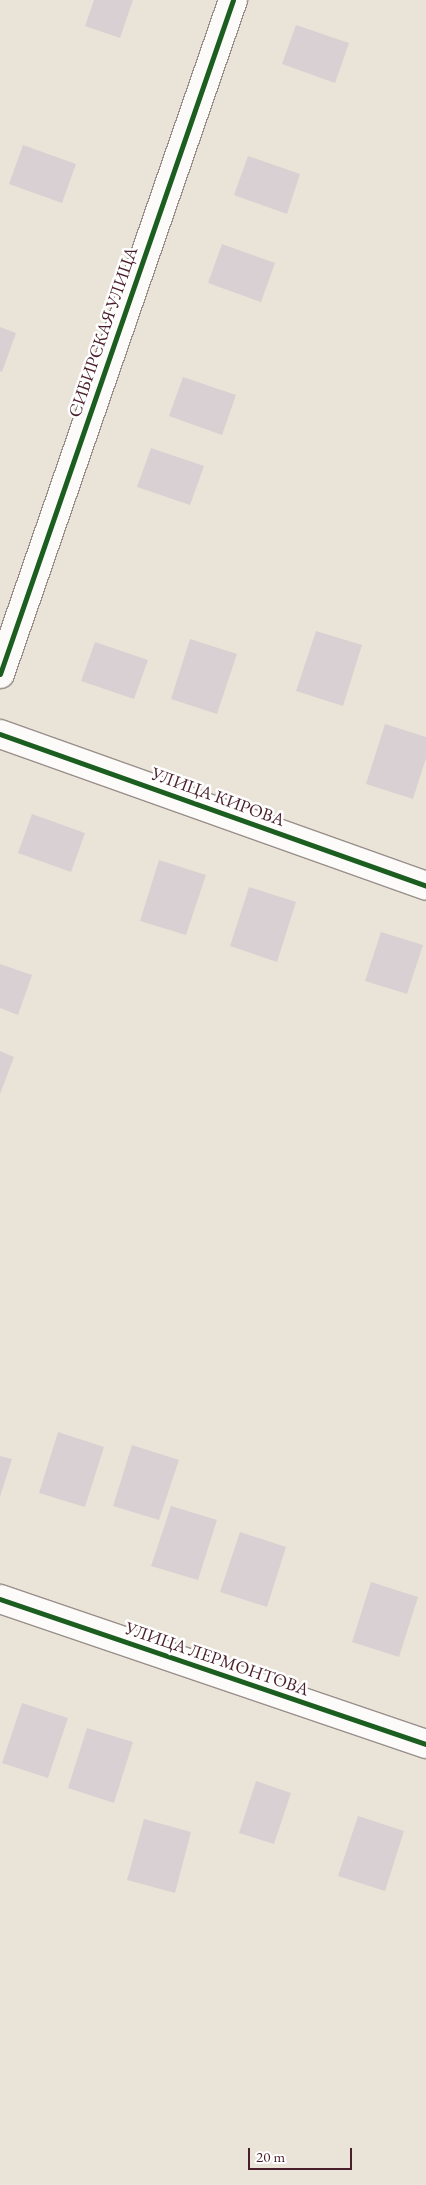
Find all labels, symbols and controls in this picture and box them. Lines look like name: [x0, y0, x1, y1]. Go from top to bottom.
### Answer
street label: СИБИРСКАЯ УЛИЦА: [64, 244, 142, 420]
street label: УЛИЦА КИРОВА: [148, 763, 288, 831]
street label: УЛИЦА ЛЕРМОНТОВА: [122, 1617, 312, 1701]
scale bar: [251, 2138, 355, 2170]
text: 20 m: [256, 2147, 285, 2166]

